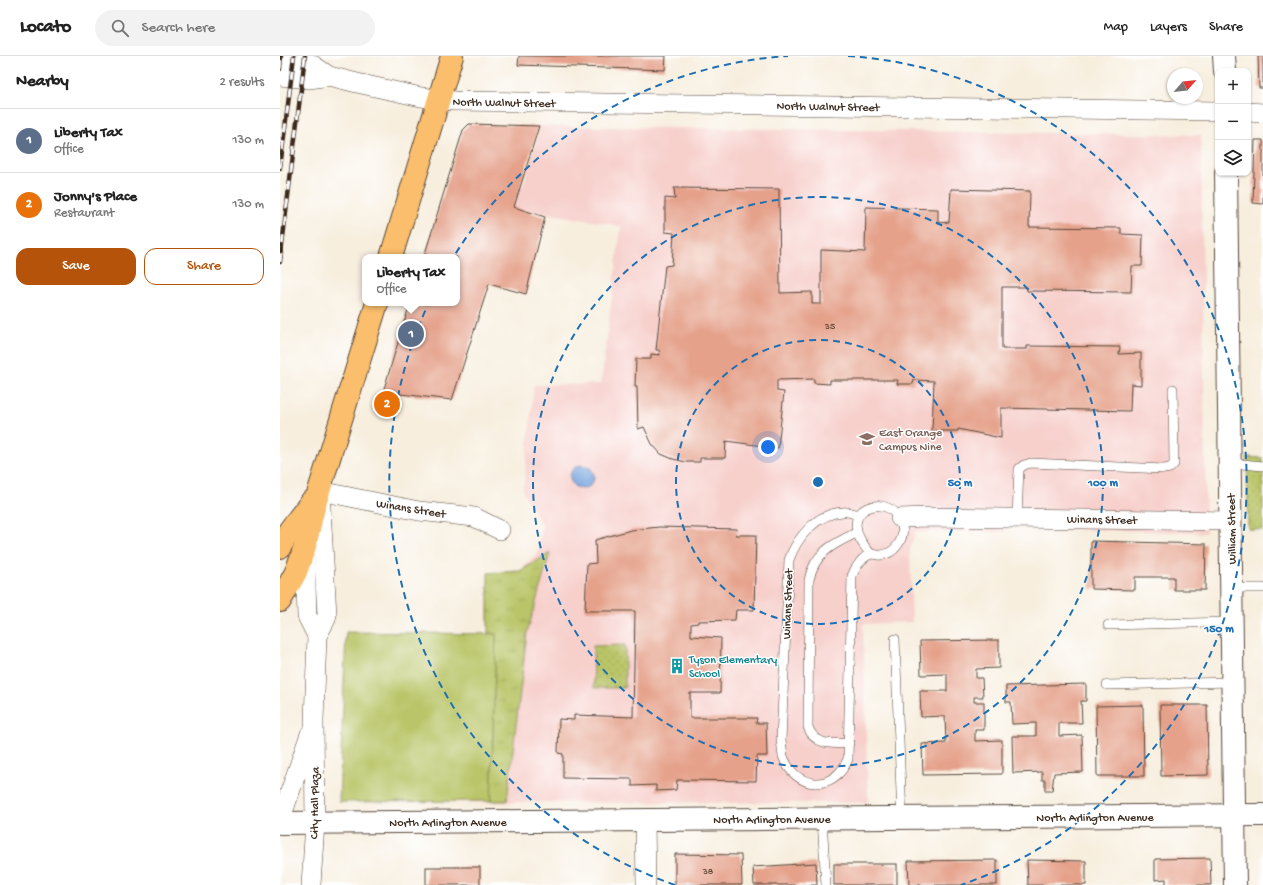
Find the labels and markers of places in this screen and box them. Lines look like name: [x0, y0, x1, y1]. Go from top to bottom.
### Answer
pin: 1: [398, 319, 424, 349]
pin: 2: [374, 389, 400, 419]
place label: East Orange Campus Nine: [879, 427, 943, 455]
school or university icon: East Orange Campus Nine: [858, 430, 876, 448]
centre of rings: [811, 475, 825, 489]
place label: Tyson Elementary School: [688, 654, 777, 682]
building icon: Tyson Elementary School: [668, 657, 686, 675]

